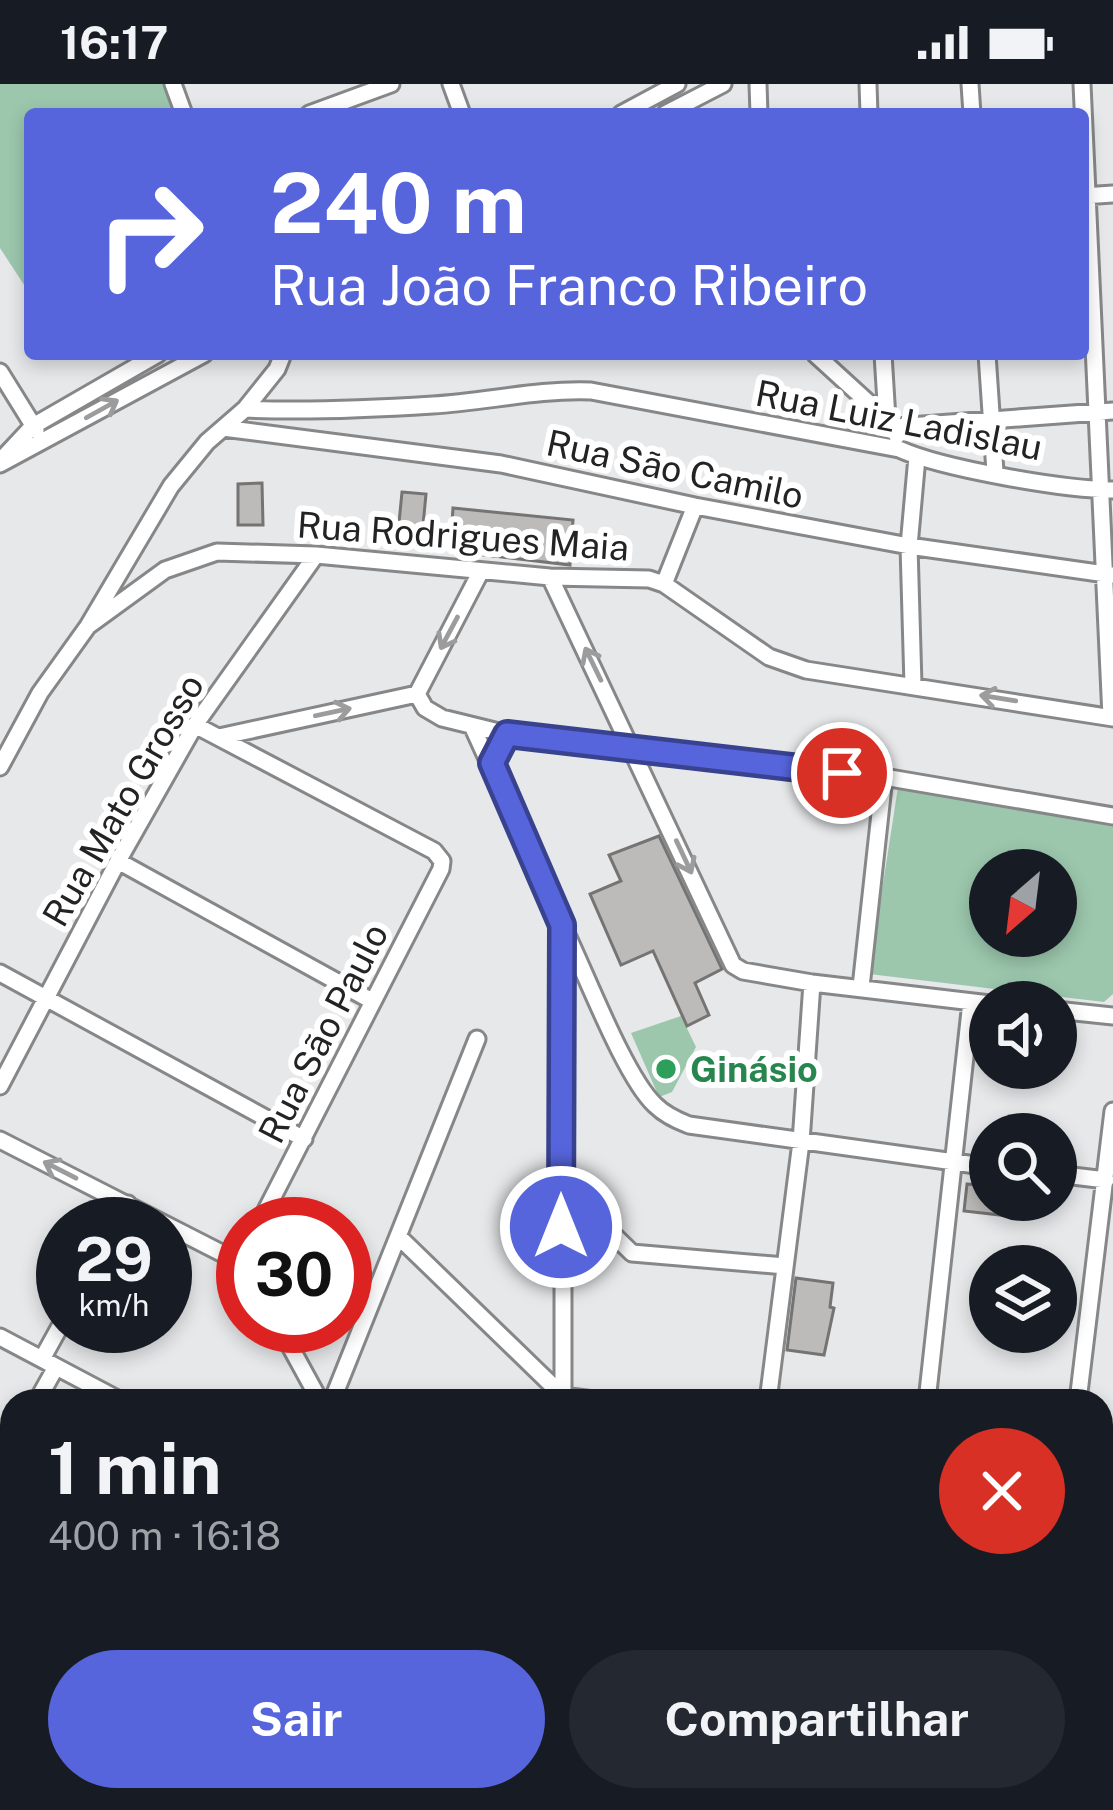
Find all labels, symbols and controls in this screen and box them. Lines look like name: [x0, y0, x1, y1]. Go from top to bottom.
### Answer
text: 16:17: [60, 16, 169, 69]
text: 240 m: [270, 153, 527, 252]
icon: right: [72, 156, 228, 312]
text: Rua João Franco Ribeiro: [270, 254, 868, 317]
street label: Rua Luiz Ladislau: [752, 372, 1046, 468]
one-way arrow: [84, 397, 119, 420]
street label: Rua São Camilo: [543, 421, 807, 517]
street label: Rua Rodrigues Maia: [296, 503, 630, 569]
one-way arrow: [437, 614, 460, 649]
one-way arrow: [580, 647, 603, 682]
street label: Rua Mato Grosso: [34, 667, 212, 933]
one-way arrow: [979, 686, 1018, 709]
one-way arrow: [313, 700, 352, 723]
pin: [791, 722, 893, 824]
icon: arrive: [809, 740, 875, 806]
one-way arrow: [674, 838, 696, 874]
north arrow: [969, 849, 1077, 957]
map controls: [969, 849, 1077, 1353]
street label: Rua São Paulo: [250, 916, 396, 1150]
button: sound: [969, 981, 1077, 1089]
place label: Ginásio: [690, 1048, 818, 1090]
marker: Ginásio: [653, 1056, 679, 1082]
button: search: [969, 1113, 1077, 1221]
one-way arrow: [43, 1157, 78, 1180]
position arrow: [498, 1164, 624, 1290]
speed limit sign: 30: [216, 1197, 372, 1353]
text: 29: [75, 1224, 153, 1295]
button: layers: [969, 1245, 1077, 1353]
text: km/h: [79, 1287, 149, 1323]
text: 1 min: [48, 1426, 222, 1510]
button: close: [939, 1428, 1065, 1554]
text: 400 m · 16:18: [48, 1513, 281, 1559]
button: Sair: [48, 1650, 545, 1788]
button: Compartilhar: [569, 1650, 1065, 1788]

